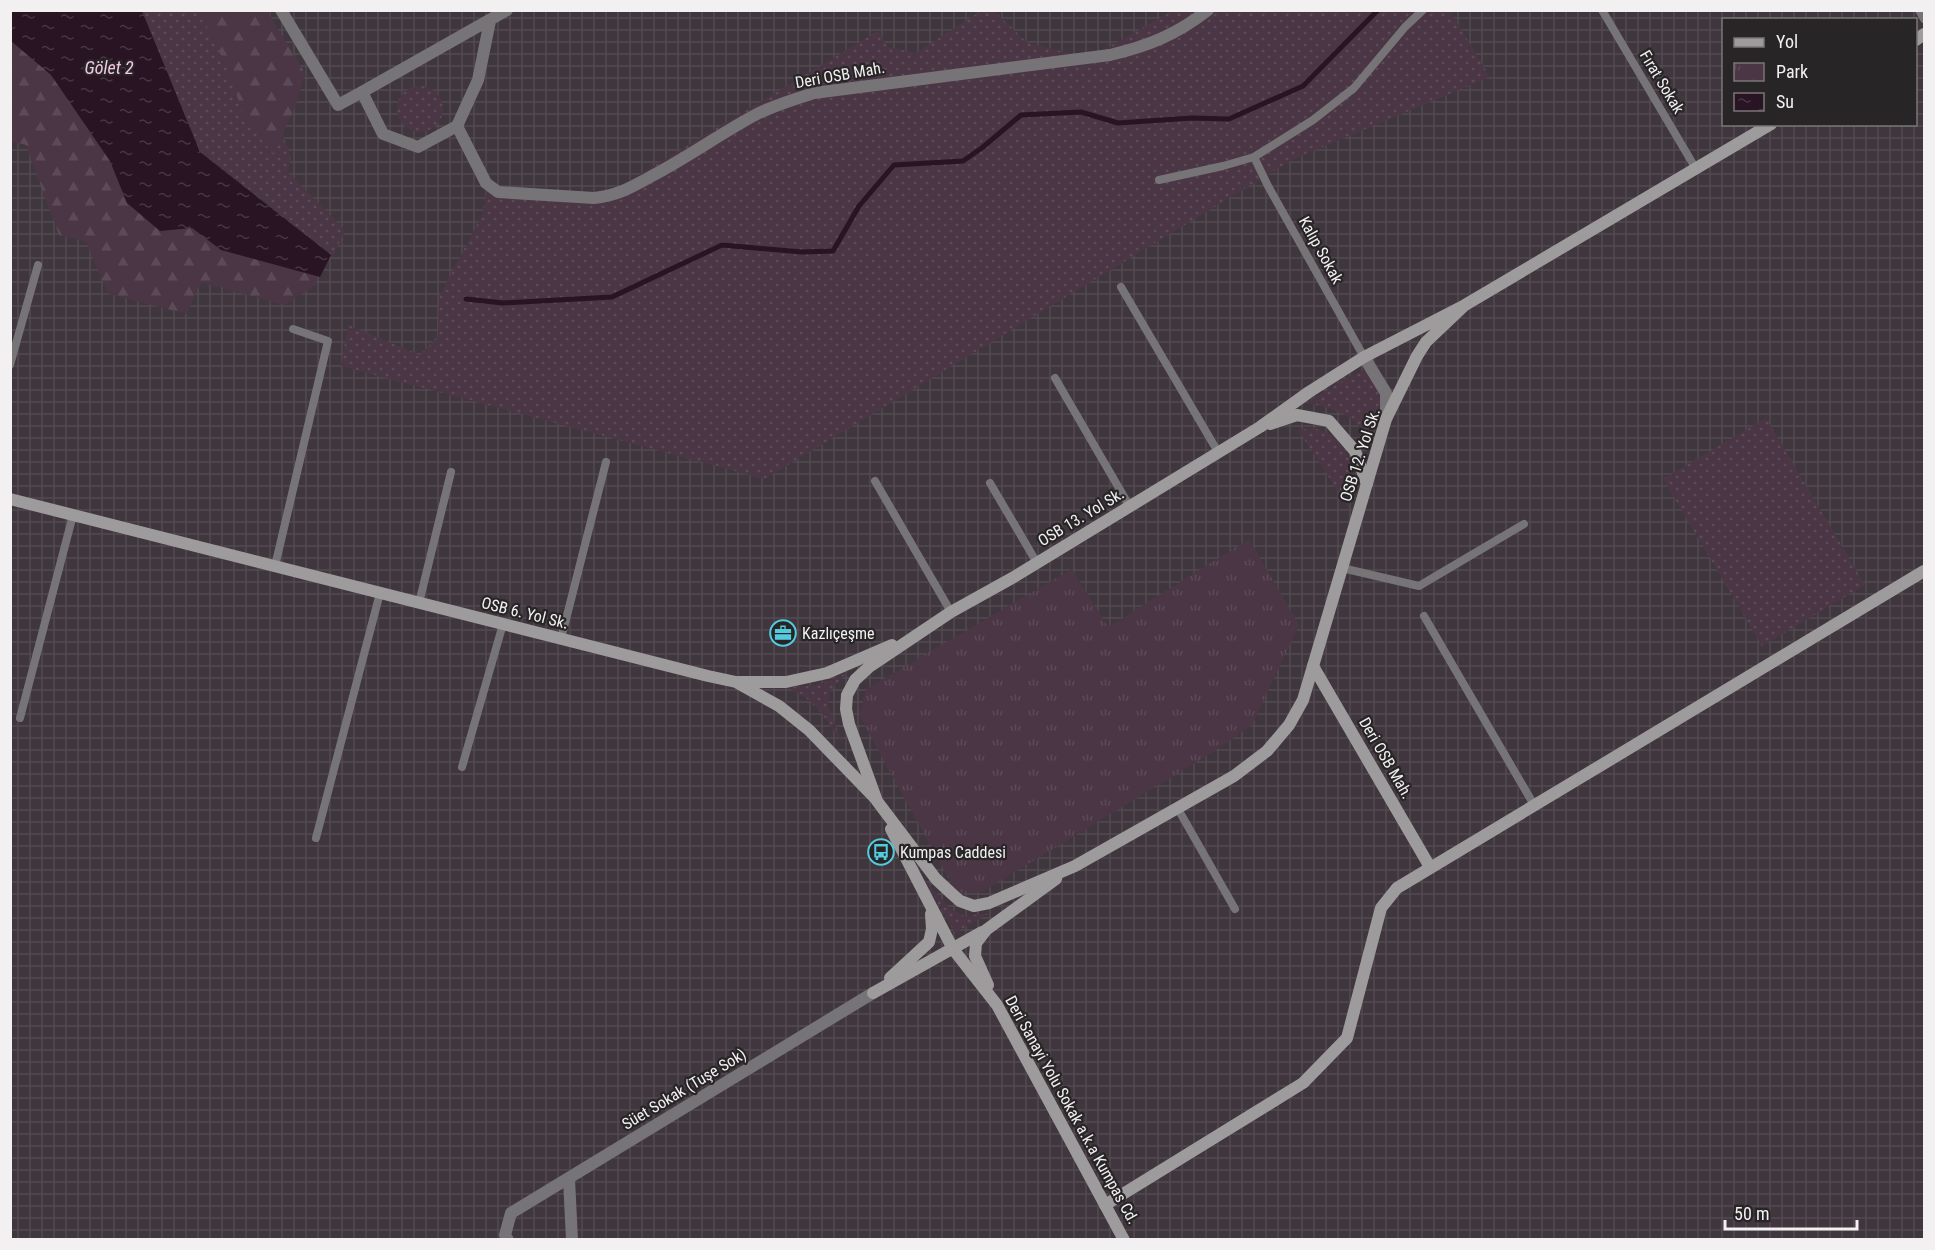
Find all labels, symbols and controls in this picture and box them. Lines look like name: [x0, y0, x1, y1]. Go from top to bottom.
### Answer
legend: [1722, 18, 1917, 126]
text: Yol: [1776, 31, 1798, 52]
street label: Fırat Sokak: [1636, 47, 1689, 118]
water label: Gölet 2: [84, 57, 134, 78]
street label: Deri OSB Mah.: [794, 58, 886, 92]
text: Park: [1776, 61, 1808, 82]
text: Su: [1776, 91, 1794, 112]
street label: Kalıp Sokak: [1295, 213, 1348, 288]
street label: OSB 12. Yol Sk.: [1336, 406, 1384, 504]
street label: OSB 13. Yol Sk.: [1035, 484, 1127, 550]
street label: OSB 6. Yol Sk.: [479, 593, 571, 633]
office icon: Kazlıçeşme: [768, 618, 798, 648]
place label: Kazlıçeşme: [802, 624, 875, 643]
street label: Deri OSB Mah.: [1355, 714, 1417, 802]
bus stop icon: Kumpas Caddesi: [866, 837, 896, 867]
place label: Kumpas Caddesi: [900, 843, 1006, 862]
street label: Deri Sanayi Yolu Sokak a.k.a Kumpas Cd.: [1001, 993, 1143, 1227]
street label: Süet Sokak (Tuşe Sok): [618, 1044, 750, 1134]
scale bar: [1725, 1193, 1857, 1231]
text: 50 m: [1734, 1203, 1769, 1224]

